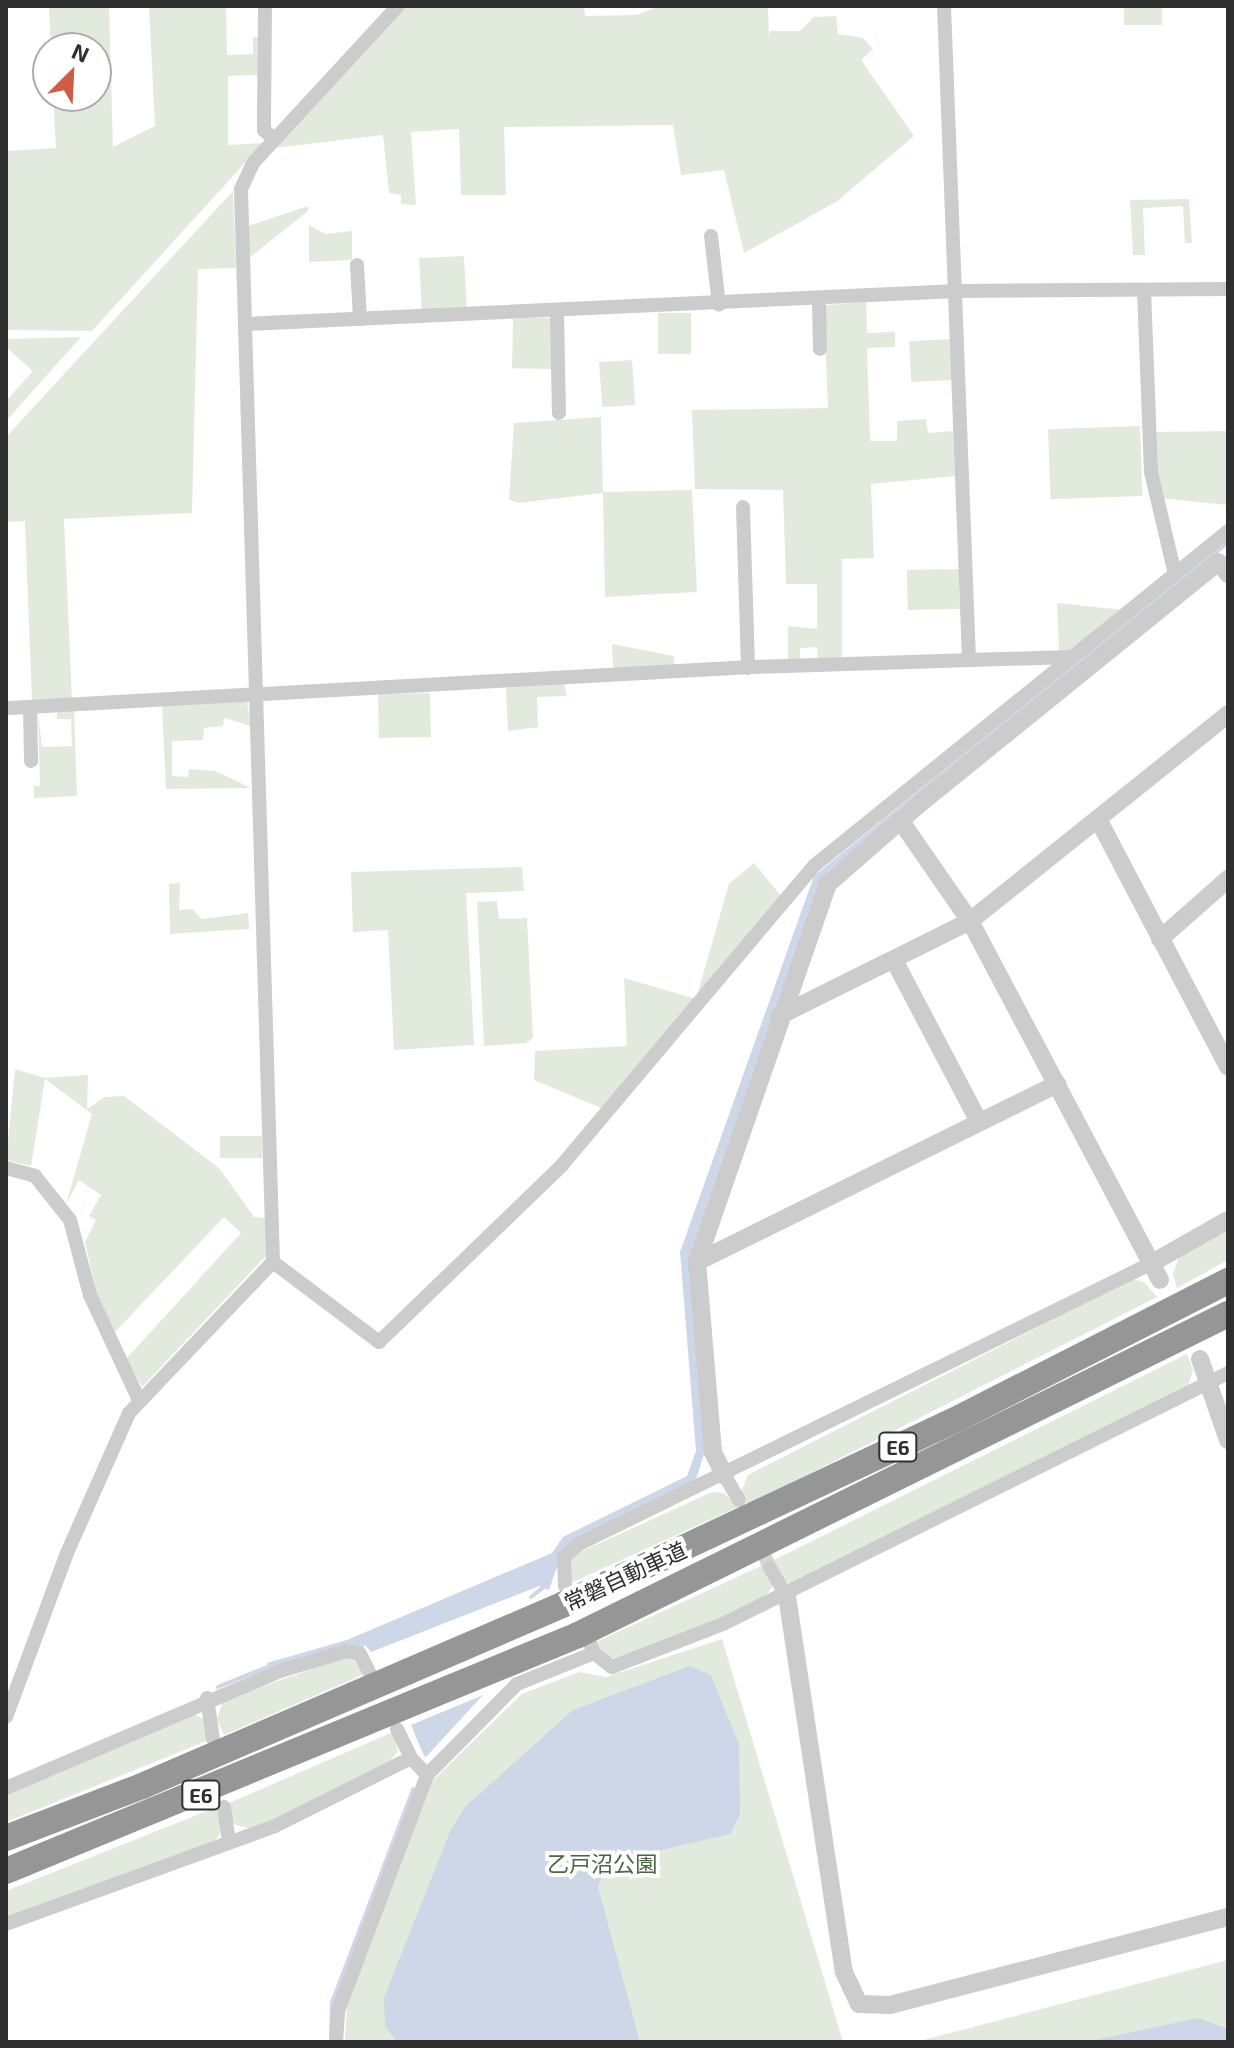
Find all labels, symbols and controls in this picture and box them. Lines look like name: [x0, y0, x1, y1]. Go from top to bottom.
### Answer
north arrow: [32, 32, 112, 112]
text: N: [68, 37, 93, 67]
road number: E6: [878, 1431, 918, 1463]
street label: 常磐自動車道: [560, 1536, 690, 1616]
road number: E6: [181, 1779, 221, 1811]
park label: 乙戸沼公園: [547, 1851, 657, 1877]

